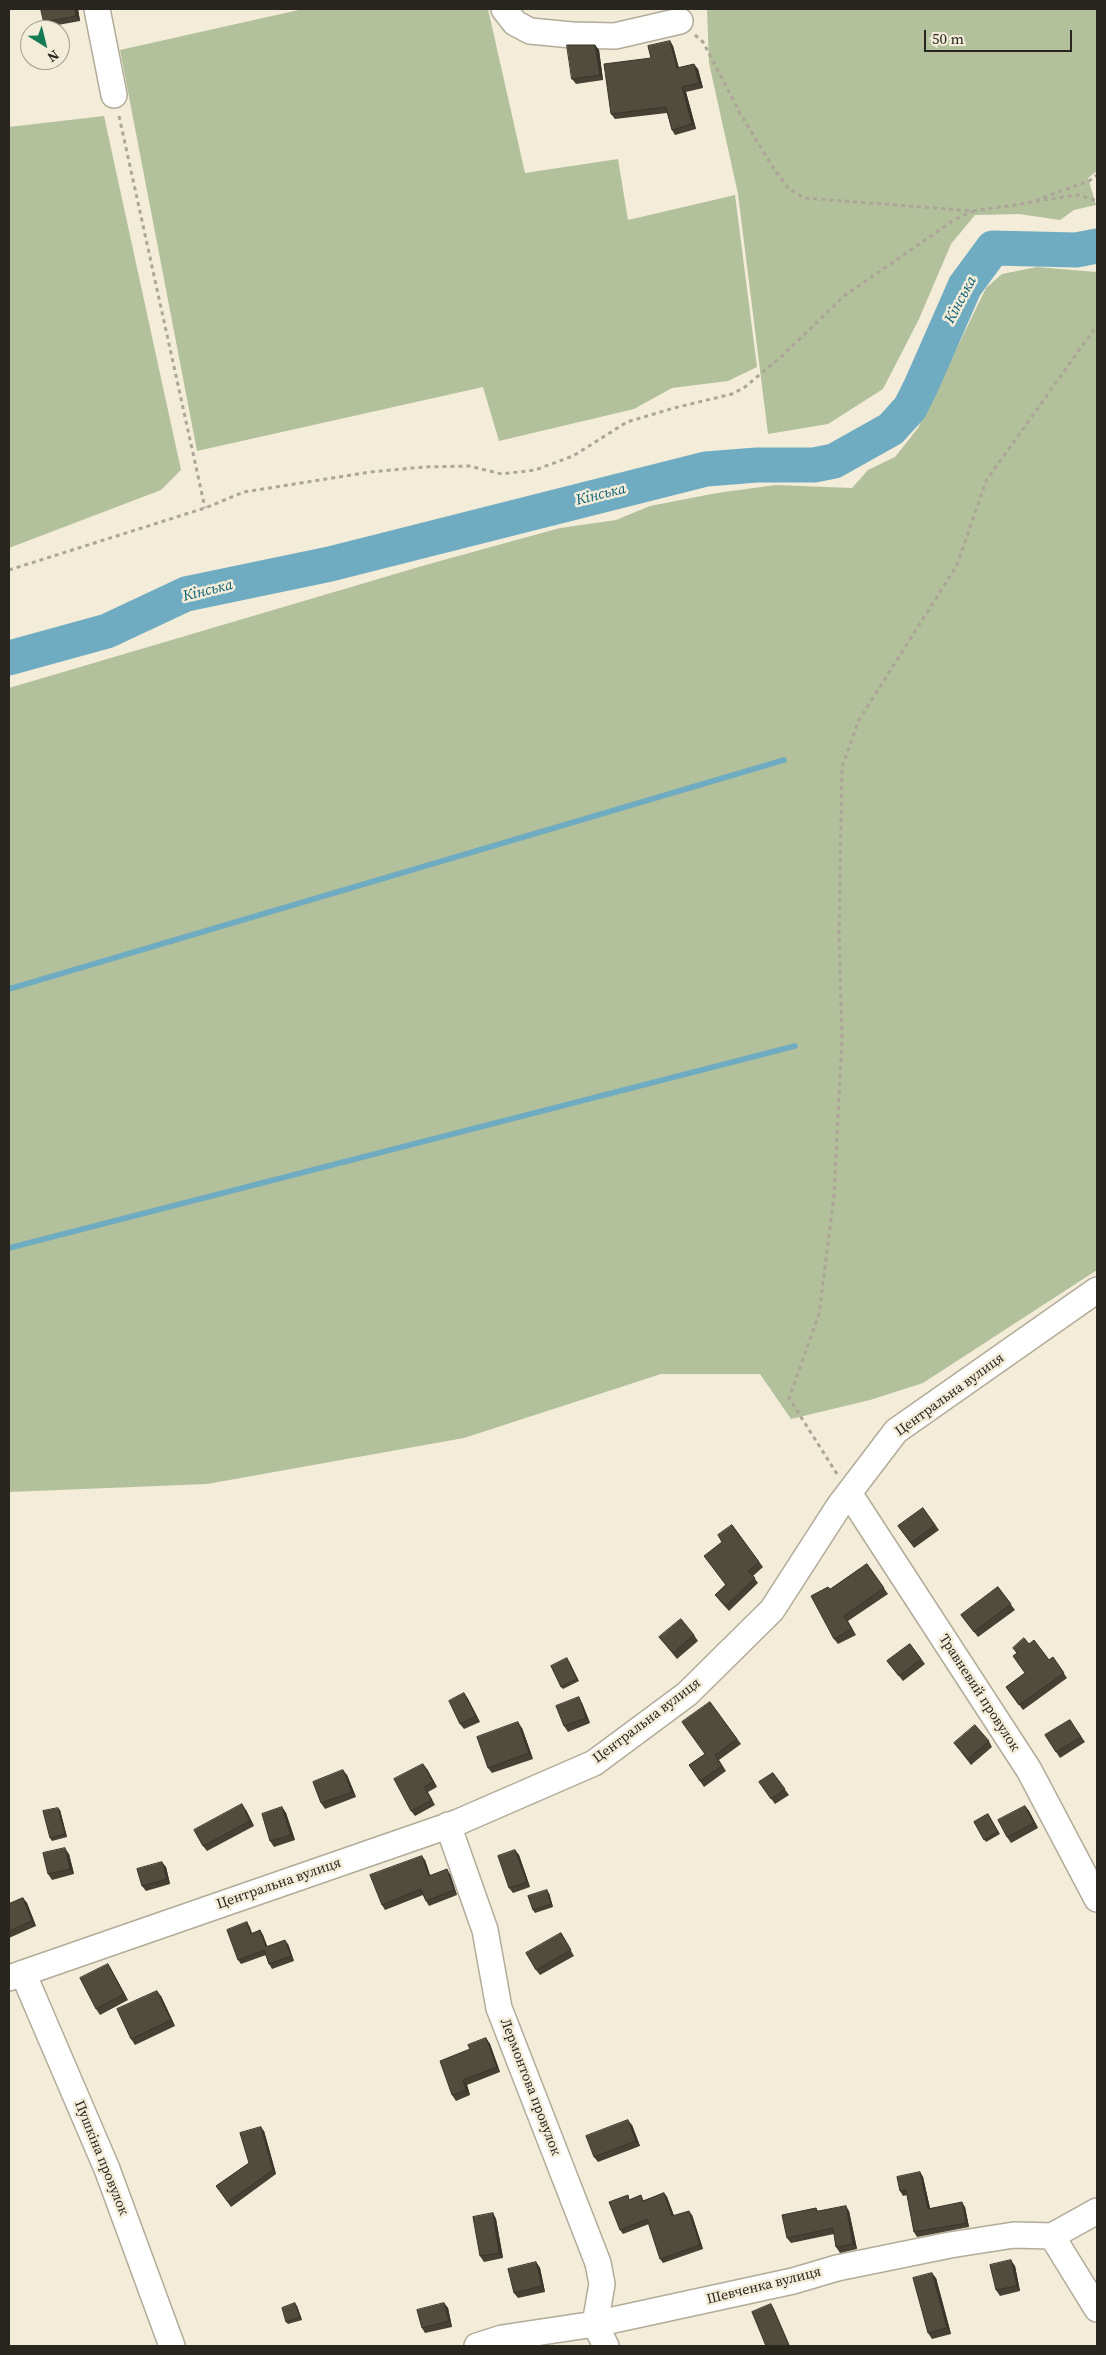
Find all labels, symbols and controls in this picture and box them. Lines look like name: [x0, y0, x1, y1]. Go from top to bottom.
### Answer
north arrow: [20, 20, 70, 70]
scale bar: [926, 20, 1074, 52]
text: 50 m: [932, 28, 964, 49]
text: N: [43, 45, 63, 67]
water label: Кінська: [941, 273, 981, 327]
water label: Кінська: [574, 480, 628, 510]
water label: Кінська: [181, 576, 235, 606]
street label: Центральна вулиця: [892, 1350, 1008, 1440]
street label: Травневий провулок: [935, 1631, 1023, 1755]
street label: Центральна вулиця: [590, 1675, 704, 1767]
street label: Центральна вулиця: [215, 1855, 343, 1913]
street label: Лермонтова провулок: [496, 2016, 564, 2158]
street label: Пушкіна провулок: [70, 2098, 132, 2218]
street label: Шевченка вулиця: [705, 2264, 823, 2308]

